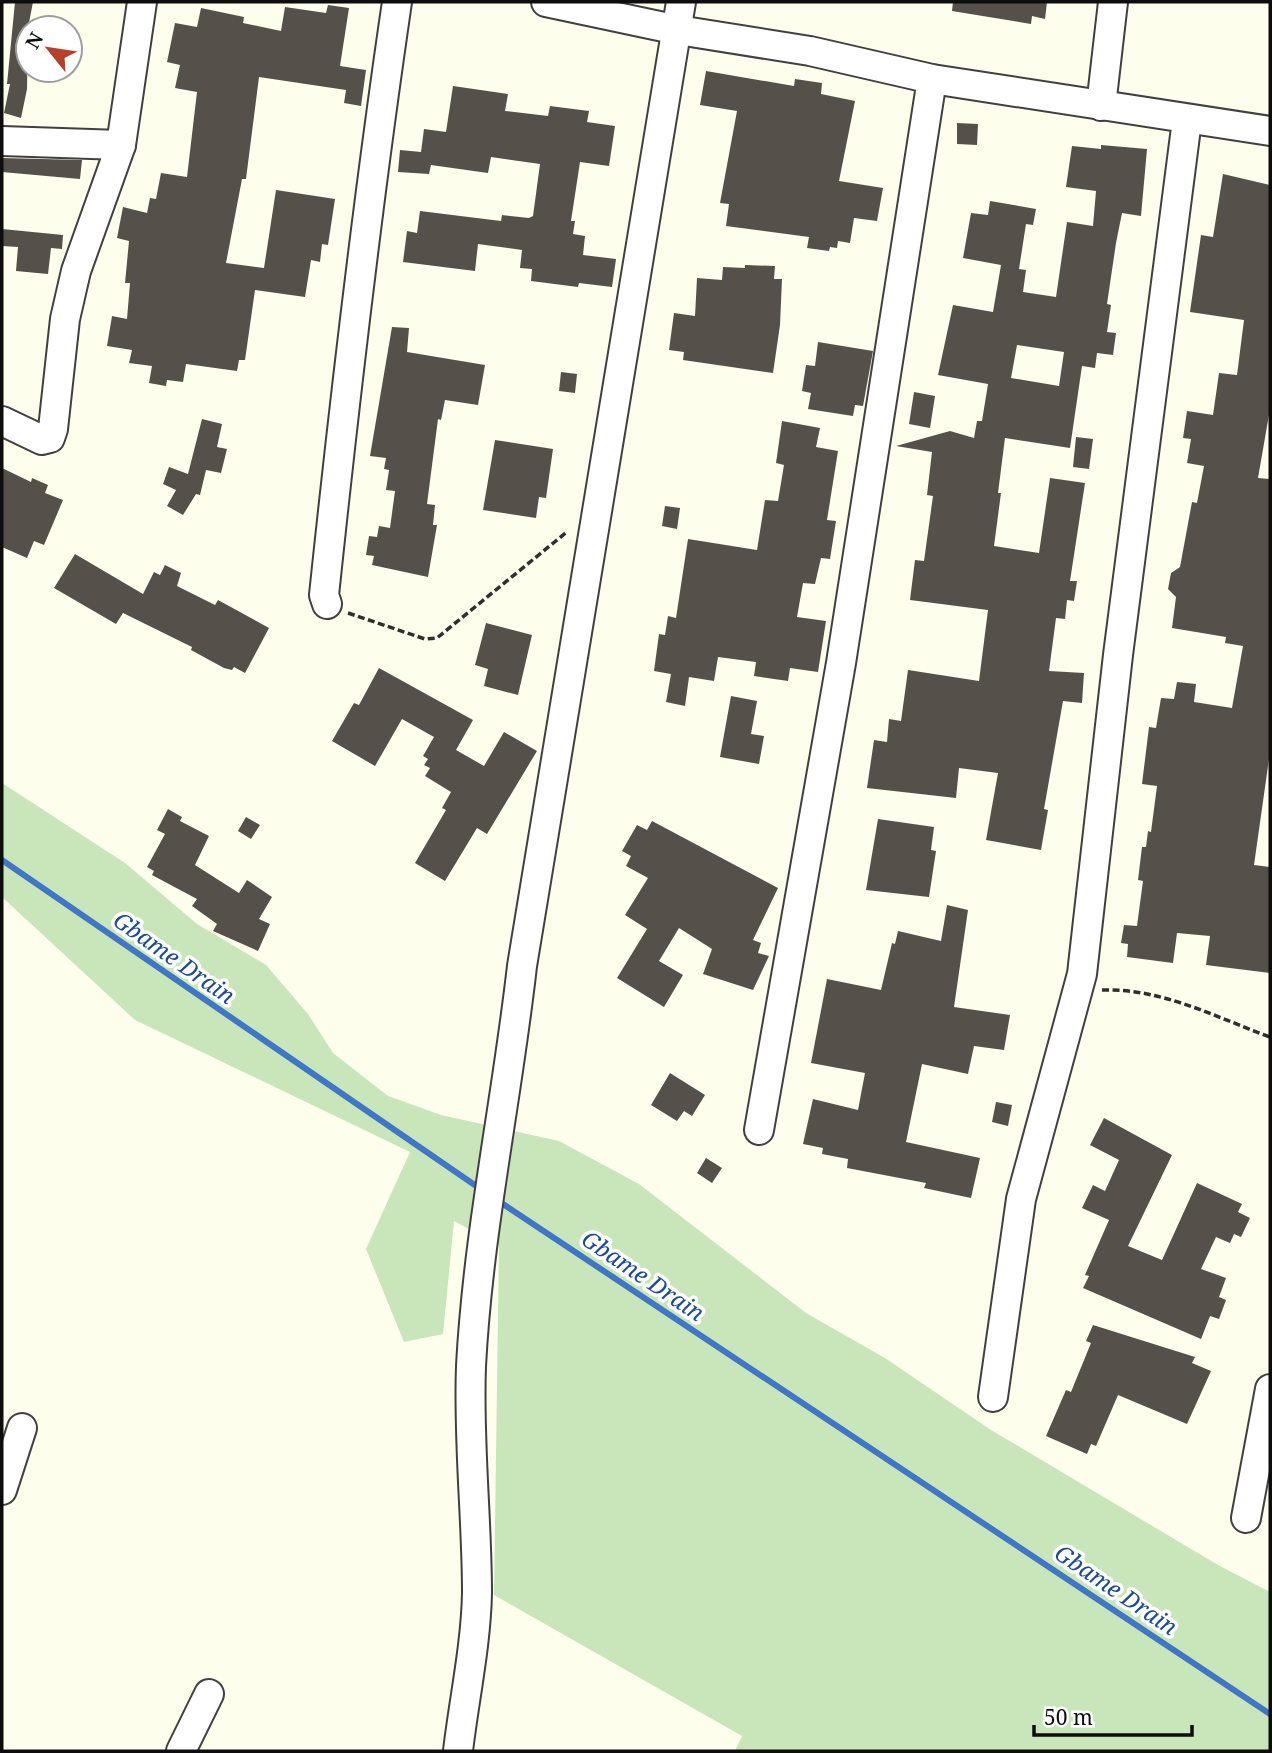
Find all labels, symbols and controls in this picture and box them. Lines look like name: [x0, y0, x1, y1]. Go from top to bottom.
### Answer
north arrow: [14, 14, 84, 84]
text: N: [19, 27, 49, 53]
water label: Gbame Drain: [107, 903, 242, 1011]
water label: Gbame Drain: [576, 1222, 711, 1328]
water label: Gbame Drain: [1049, 1536, 1184, 1642]
scale bar: [1034, 1694, 1192, 1738]
text: 50 m: [1044, 1703, 1093, 1731]

